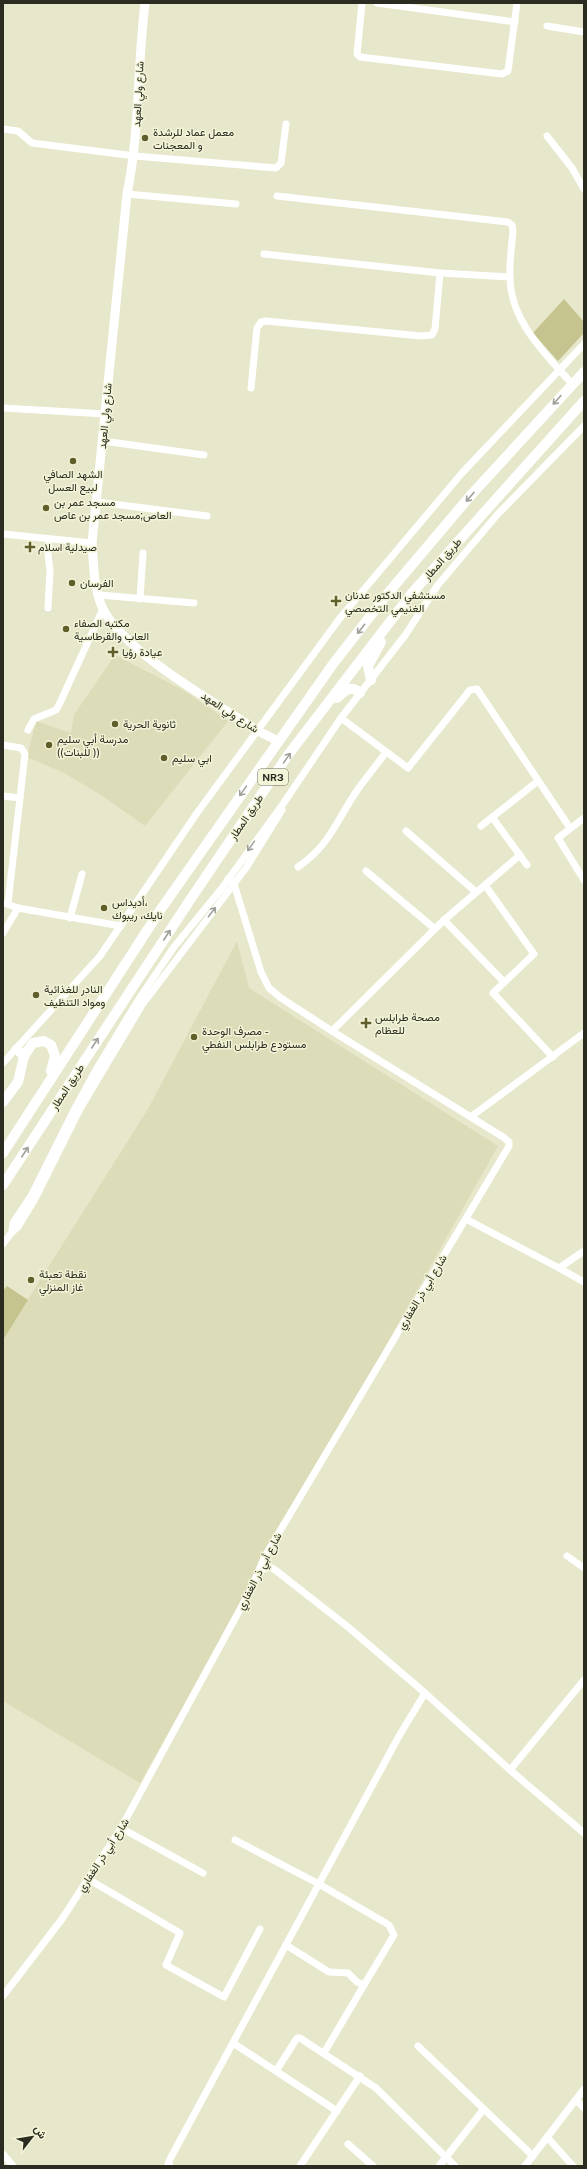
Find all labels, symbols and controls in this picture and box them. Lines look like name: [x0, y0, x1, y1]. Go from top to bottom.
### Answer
street label: شارع ولي العهد: [130, 60, 150, 127]
place label: معمل عماد للرشدة و المعجنات: [153, 126, 234, 152]
marker: معمل عماد للرشدة و المعجنات: [140, 133, 150, 143]
street label: شارع ولي العهد: [96, 382, 118, 450]
one-way arrow: [553, 395, 562, 405]
marker: الشهد الصافي لبيع العسل: [68, 456, 78, 466]
place label: الشهد الصافي لبيع العسل: [43, 468, 103, 495]
one-way arrow: [466, 491, 475, 501]
place label: مسجد عمر بن العاص;مسجد عمر بن عاص: [54, 496, 172, 522]
marker: مسجد عمر بن العاص;مسجد عمر بن عاص: [41, 503, 51, 513]
street label: طريق المطار: [420, 535, 464, 584]
place label: صيدلية اسلام: [38, 541, 97, 555]
marker: صيدلية اسلام: [25, 542, 35, 552]
place label: الفرسان: [80, 577, 114, 590]
marker: الفرسان: [67, 578, 77, 588]
place label: مستشفي الدكتور عدنان الغنيمي التخصصي: [345, 589, 445, 618]
marker: مستشفي الدكتور عدنان الغنيمي التخصصي: [330, 595, 342, 607]
place label: مكتبه الصفاء العاب والقرطاسية: [74, 617, 149, 643]
marker: مكتبه الصفاء العاب والقرطاسية: [61, 624, 71, 634]
one-way arrow: [356, 624, 365, 635]
marker: عيادة رؤيا: [107, 646, 119, 658]
place label: عيادة رؤيا: [122, 646, 163, 659]
street label: شارع ولي العهد: [197, 689, 261, 739]
place label: ثانوية الحرية: [123, 718, 176, 731]
marker: ثانوية الحرية: [110, 719, 120, 729]
place label: مدرسة أبي سليم ((للبنات )): [57, 733, 129, 759]
marker: مدرسة أبي سليم ((للبنات )): [44, 740, 54, 750]
place label: ابي سليم: [172, 752, 212, 768]
one-way arrow: [283, 752, 291, 763]
marker: ابي سليم: [159, 753, 169, 763]
road number: NR3: [258, 769, 288, 785]
one-way arrow: [239, 785, 247, 796]
street label: طريق المطار: [226, 792, 266, 843]
one-way arrow: [247, 840, 255, 851]
place label: أديداس، نايك، ريبوك: [112, 896, 163, 922]
marker: أديداس، نايك، ريبوك: [99, 903, 109, 913]
one-way arrow: [208, 907, 216, 918]
one-way arrow: [163, 930, 171, 941]
place label: النادر للغذائية ومواد التنظيف: [44, 983, 106, 1009]
marker: النادر للغذائية ومواد التنظيف: [31, 990, 41, 1000]
place label: مصحة طرابلس للعظام: [375, 1011, 440, 1038]
marker: مصحة طرابلس للعظام: [360, 1017, 372, 1029]
place label: مصرف الوحدة - مستودع طرابلس النفطي: [202, 1025, 307, 1054]
marker: مصرف الوحدة - مستودع طرابلس النفطي: [189, 1032, 199, 1042]
one-way arrow: [91, 1038, 99, 1049]
street label: طريق المطار: [47, 1062, 87, 1113]
one-way arrow: [20, 1147, 29, 1158]
street label: شارع أبي ذر الغفاري: [395, 1252, 453, 1334]
place label: نقطة تعبئة غاز المنزلي: [39, 1268, 87, 1297]
marker: نقطة تعبئة غاز المنزلي: [26, 1275, 36, 1285]
street label: شارع أبي ذر الغفاري: [234, 1530, 287, 1613]
street label: شارع أبي ذر الغفاري: [75, 1816, 135, 1896]
north arrow: [12, 2117, 52, 2157]
text: ش: [31, 2123, 49, 2141]

